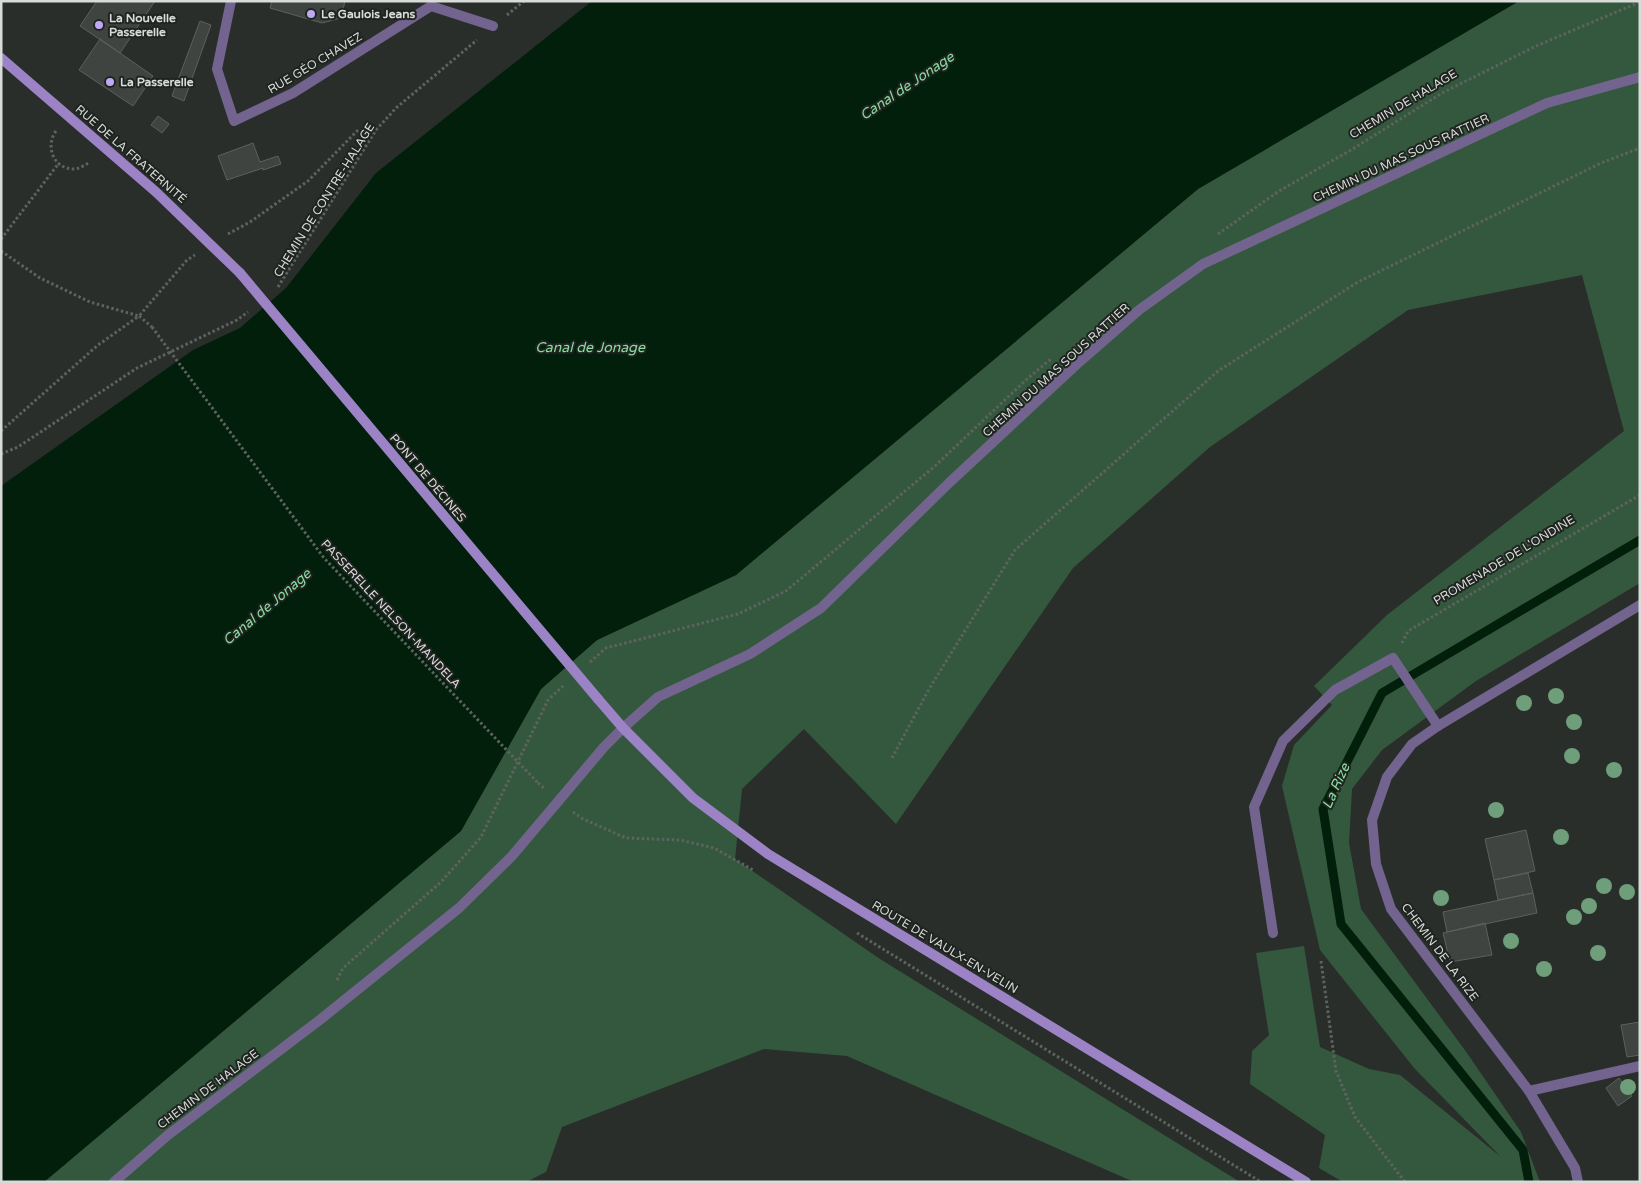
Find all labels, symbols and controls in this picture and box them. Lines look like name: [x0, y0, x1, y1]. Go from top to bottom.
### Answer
place label: Le Gaulois Jeans: [321, 7, 416, 21]
marker: Le Gaulois Jeans: [305, 8, 317, 20]
place label: La Nouvelle Passerelle: [109, 11, 176, 39]
marker: La Nouvelle Passerelle: [93, 19, 105, 31]
street label: RUE GÉO CHAVEZ: [265, 29, 365, 97]
water label: Canal de Jonage: [857, 48, 958, 124]
street label: CHEMIN DE HALAGE: [1347, 66, 1460, 142]
place label: La Passerelle: [120, 75, 194, 89]
marker: La Passerelle: [104, 76, 116, 88]
street label: RUE DE LA FRATERNITÉ: [73, 102, 190, 206]
street label: CHEMIN DU MAS SOUS RATTIER: [1311, 111, 1491, 205]
street label: CHEMIN DE CONTRE-HALAGE: [271, 120, 377, 279]
street label: CHEMIN DU MAS SOUS RATTIER: [980, 300, 1132, 440]
water label: Canal de Jonage: [535, 339, 646, 356]
street label: PONT DE DÉCINES: [387, 431, 469, 525]
street label: PROMENADE DE L'ONDINE: [1431, 512, 1578, 608]
street label: PASSERELLE NELSON-MANDELA: [318, 537, 464, 691]
water label: Canal de Jonage: [220, 565, 315, 649]
water label: La Rize: [1318, 760, 1354, 811]
street label: ROUTE DE VAULX-EN-VELIN: [869, 898, 1021, 996]
street label: CHEMIN DE LA RIZE: [1399, 900, 1481, 1004]
street label: CHEMIN DE HALAGE: [155, 1046, 262, 1132]

